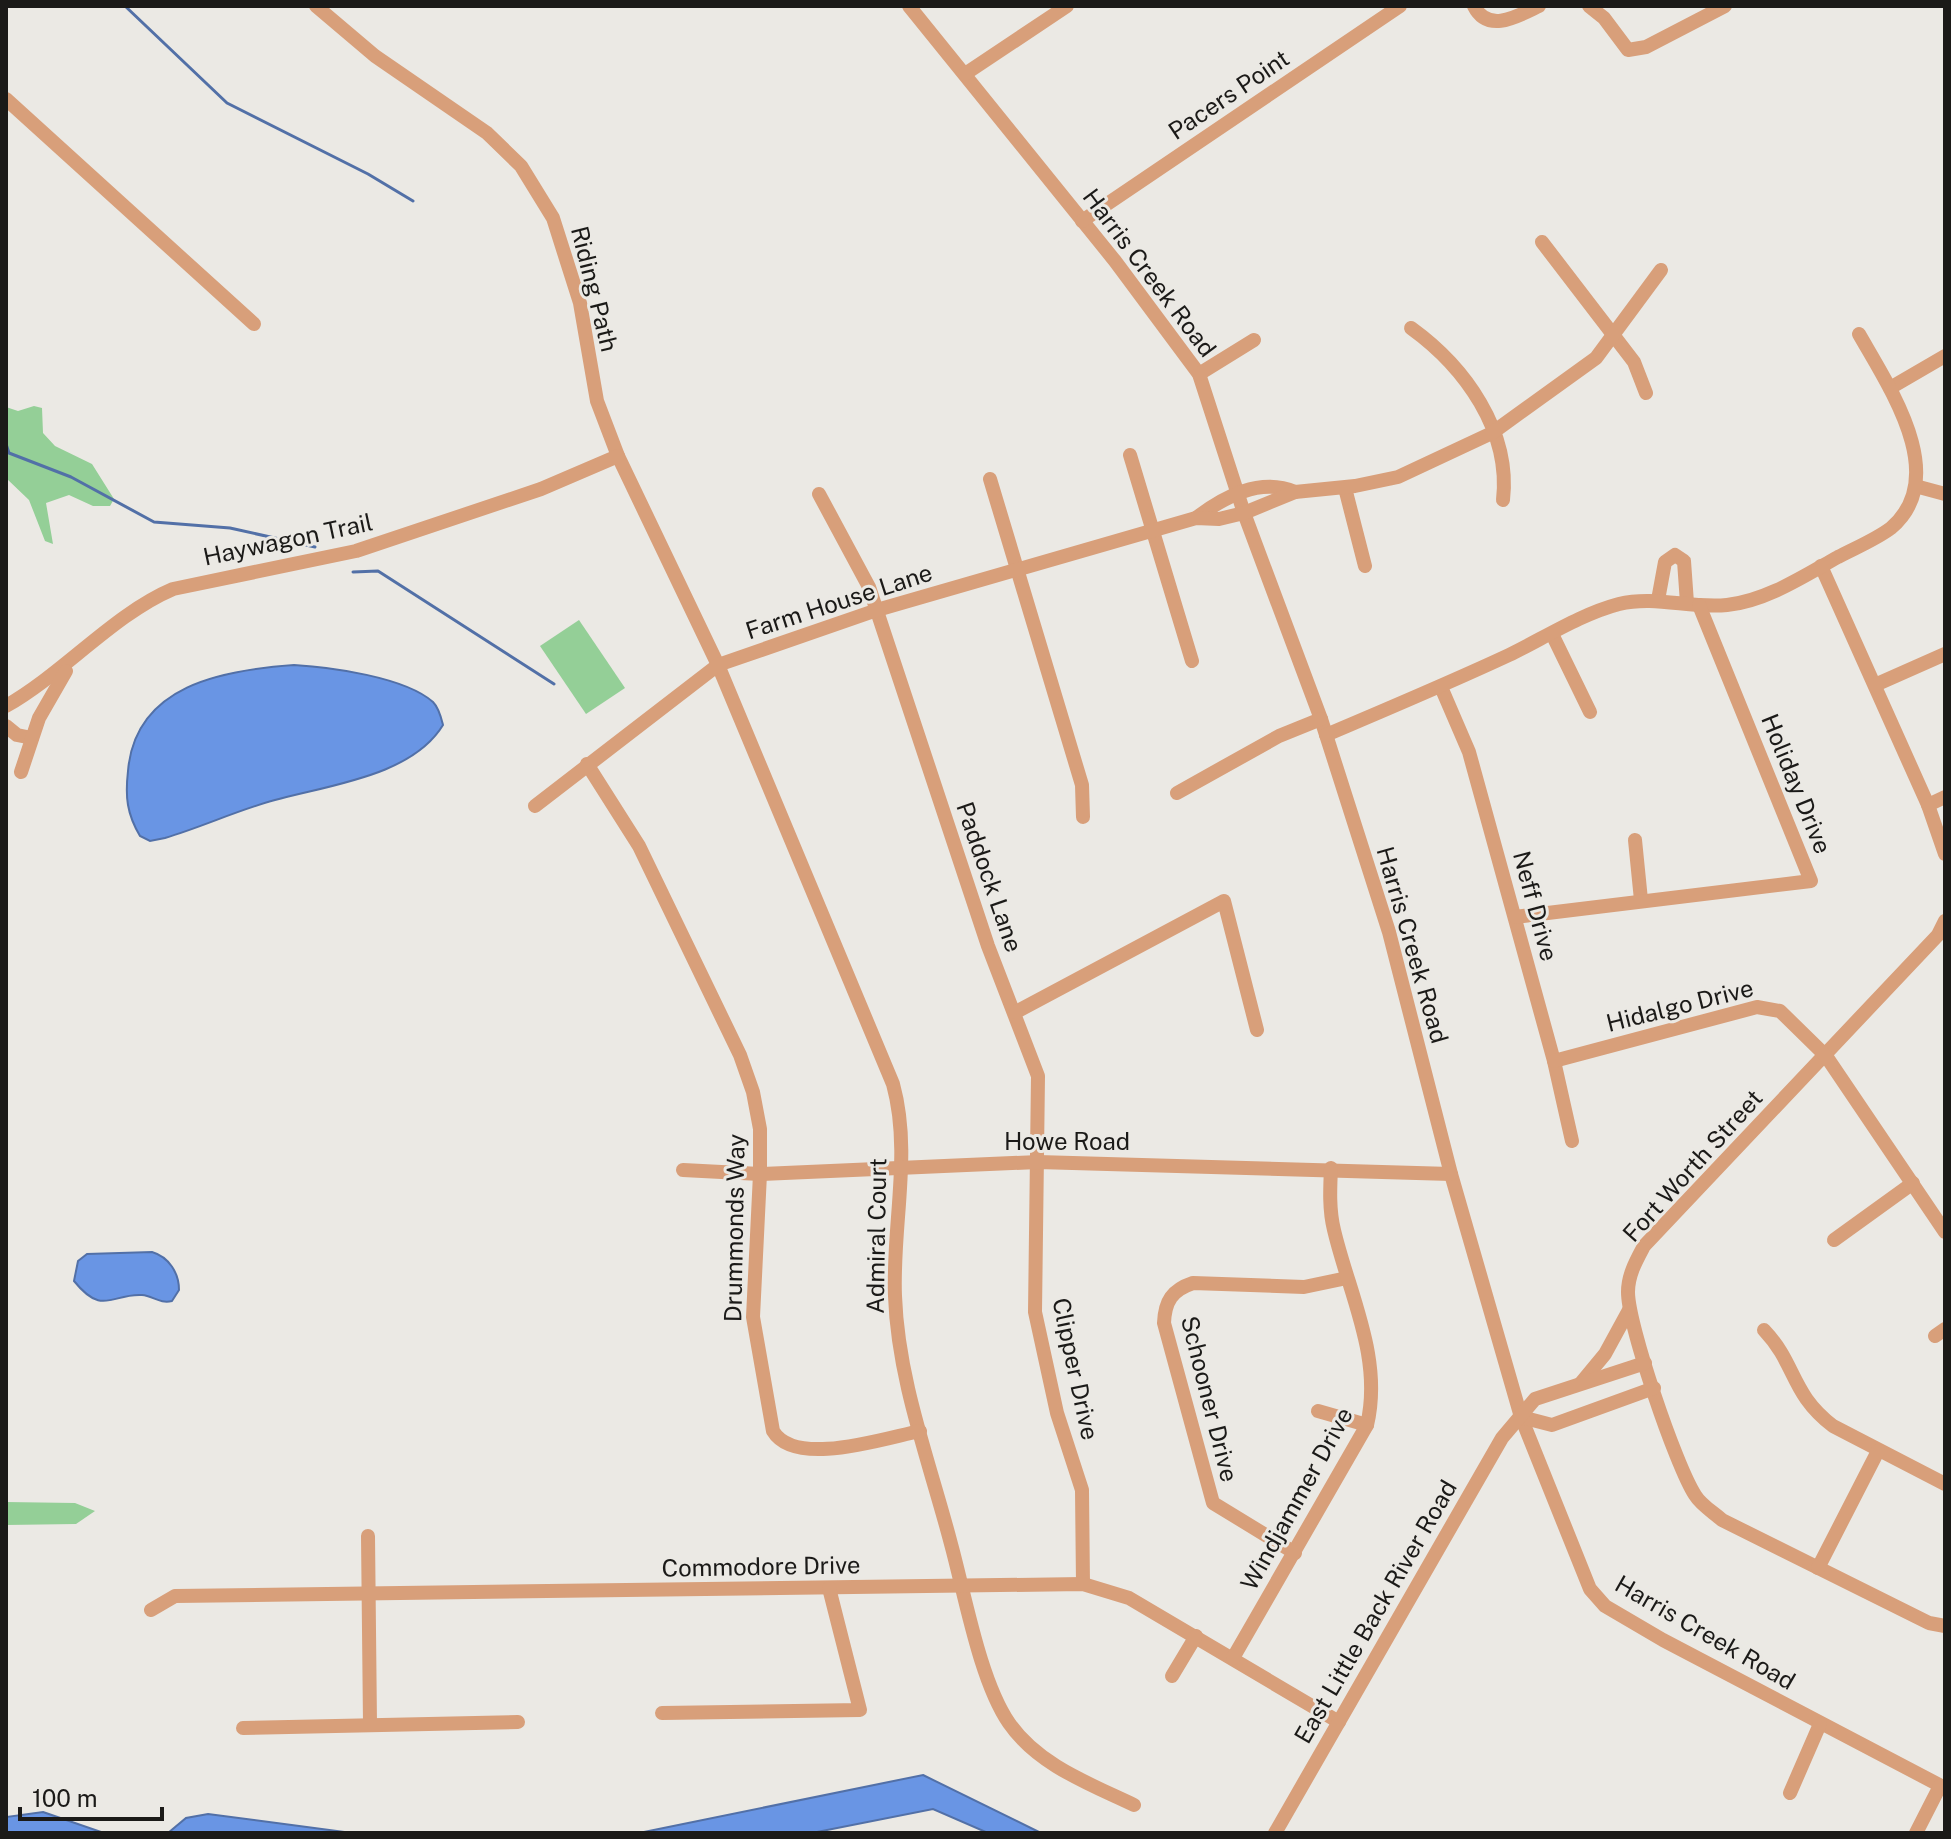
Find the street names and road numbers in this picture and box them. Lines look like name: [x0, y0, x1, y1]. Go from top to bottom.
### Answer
street label: Pacers Point: [1163, 44, 1294, 145]
street label: Harris Creek Road: [1077, 183, 1222, 362]
street label: Riding Path: [566, 223, 624, 354]
street label: Haywagon Trail: [200, 507, 375, 571]
street label: Farm House Lane: [742, 558, 936, 644]
street label: Holiday Drive: [1756, 710, 1838, 858]
street label: Paddock Lane: [951, 798, 1029, 955]
street label: Harris Creek Road: [1371, 843, 1454, 1046]
street label: Neff Drive: [1508, 848, 1564, 964]
street label: Hidalgo Drive: [1603, 973, 1756, 1037]
street label: Fort Worth Street: [1617, 1084, 1768, 1247]
street label: Howe Road: [1004, 1127, 1130, 1155]
street label: Drummonds Way: [718, 1133, 750, 1322]
street label: Admiral Court: [861, 1158, 891, 1314]
street label: Clipper Drive: [1047, 1295, 1105, 1442]
street label: Schooner Drive: [1176, 1313, 1244, 1485]
street label: Windjammer Drive: [1234, 1402, 1358, 1595]
street label: East Little Back River Road: [1288, 1475, 1462, 1748]
street label: Commodore Drive: [661, 1550, 861, 1582]
street label: Harris Creek Road: [1610, 1569, 1801, 1695]

